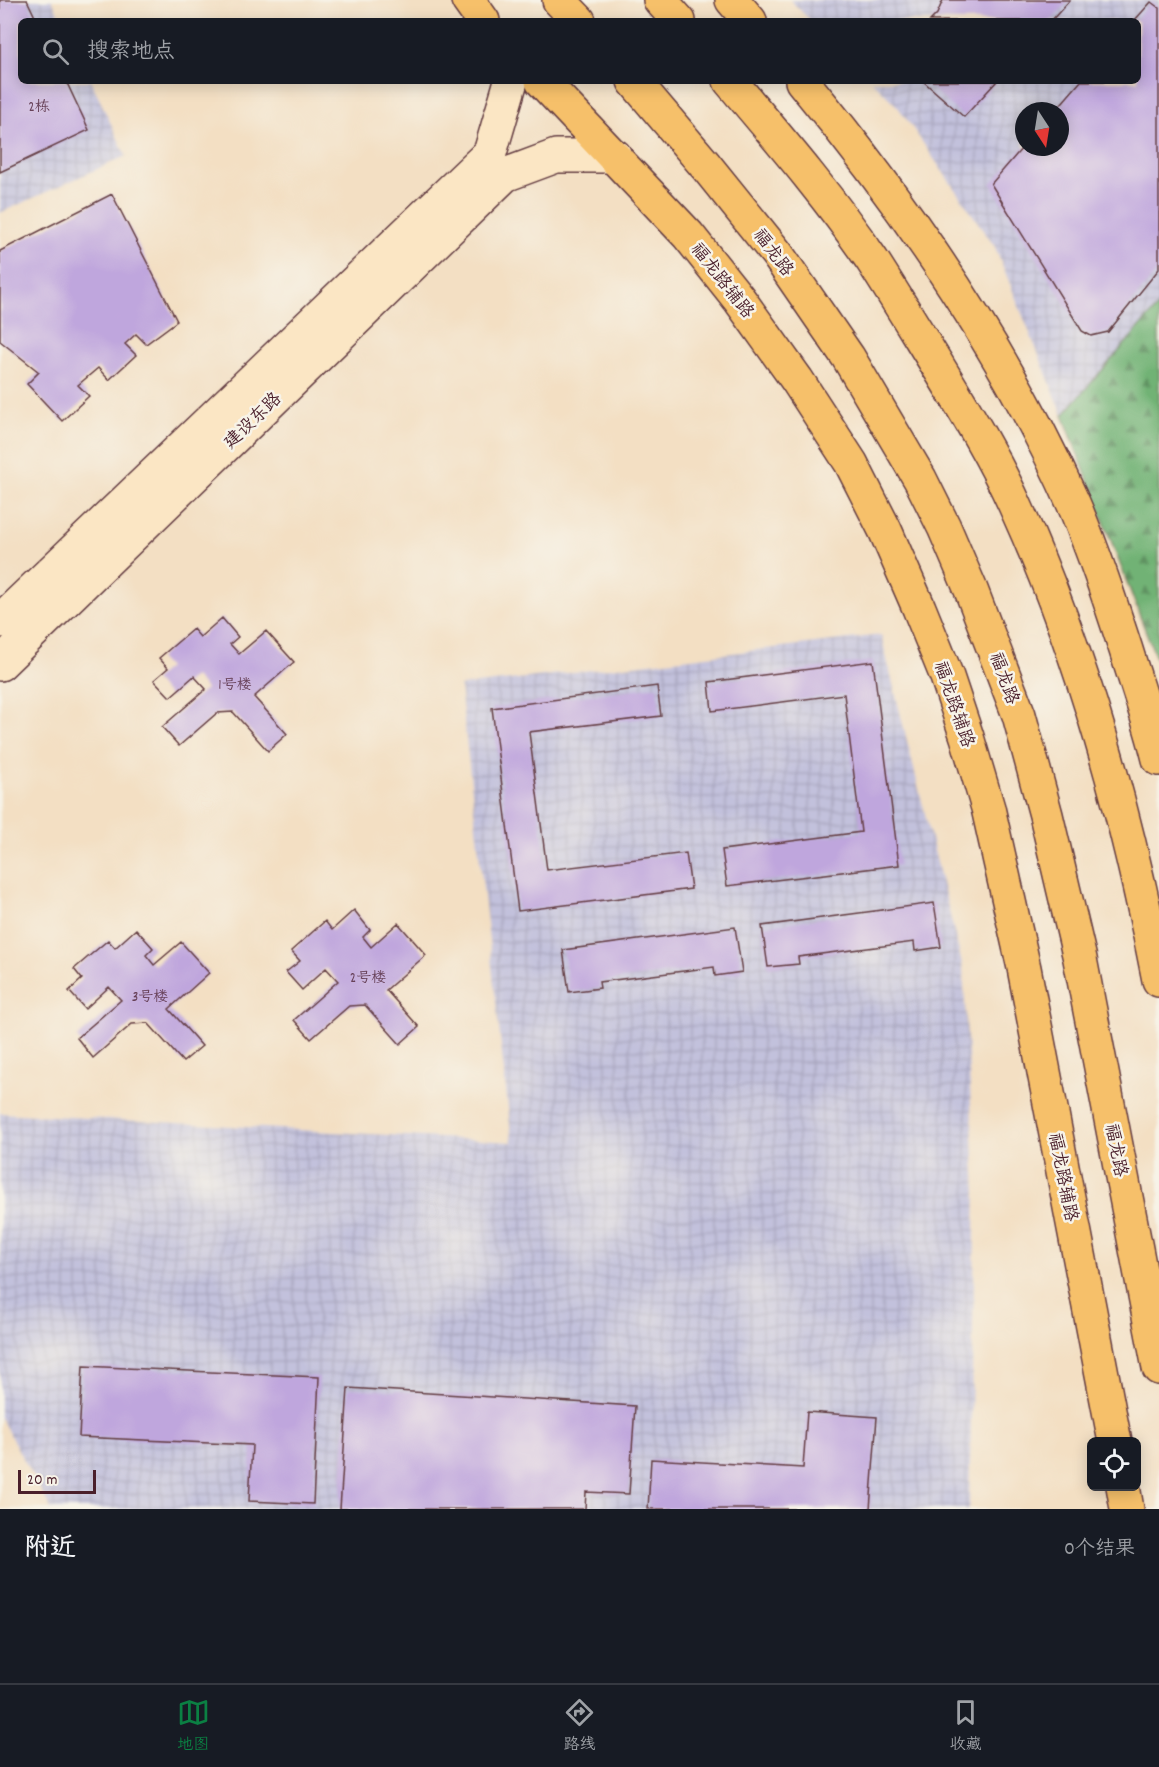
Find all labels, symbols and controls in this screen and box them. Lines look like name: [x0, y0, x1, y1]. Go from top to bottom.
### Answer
search box: [18, 18, 1141, 84]
icon: search: [39, 35, 72, 68]
text: 搜索地点: [87, 37, 175, 68]
house number: 2栋: [28, 97, 50, 119]
north arrow: [1015, 102, 1069, 156]
street label: 福龙路: [746, 224, 798, 283]
street label: 福龙路辅路: [683, 238, 759, 325]
street label: 建设东路: [219, 388, 288, 456]
street label: 福龙路: [982, 649, 1024, 709]
street label: 福龙路辅路: [926, 658, 979, 751]
house number: 1号楼: [218, 675, 252, 697]
house number: 2号楼: [350, 968, 386, 990]
house number: 3号楼: [132, 987, 168, 1009]
street label: 福龙路: [1097, 1122, 1132, 1179]
street label: 福龙路辅路: [1041, 1131, 1082, 1224]
map controls: [1087, 1437, 1141, 1491]
button: locate: [1087, 1437, 1141, 1491]
scale bar: [18, 1467, 96, 1494]
text: 20 m: [27, 1469, 57, 1492]
text: 附近: [24, 1531, 76, 1568]
text: 0个结果: [1064, 1536, 1135, 1564]
tab: 地图: [177, 1696, 210, 1757]
tab: 路线: [563, 1696, 596, 1757]
tab: 收藏: [949, 1696, 982, 1757]

